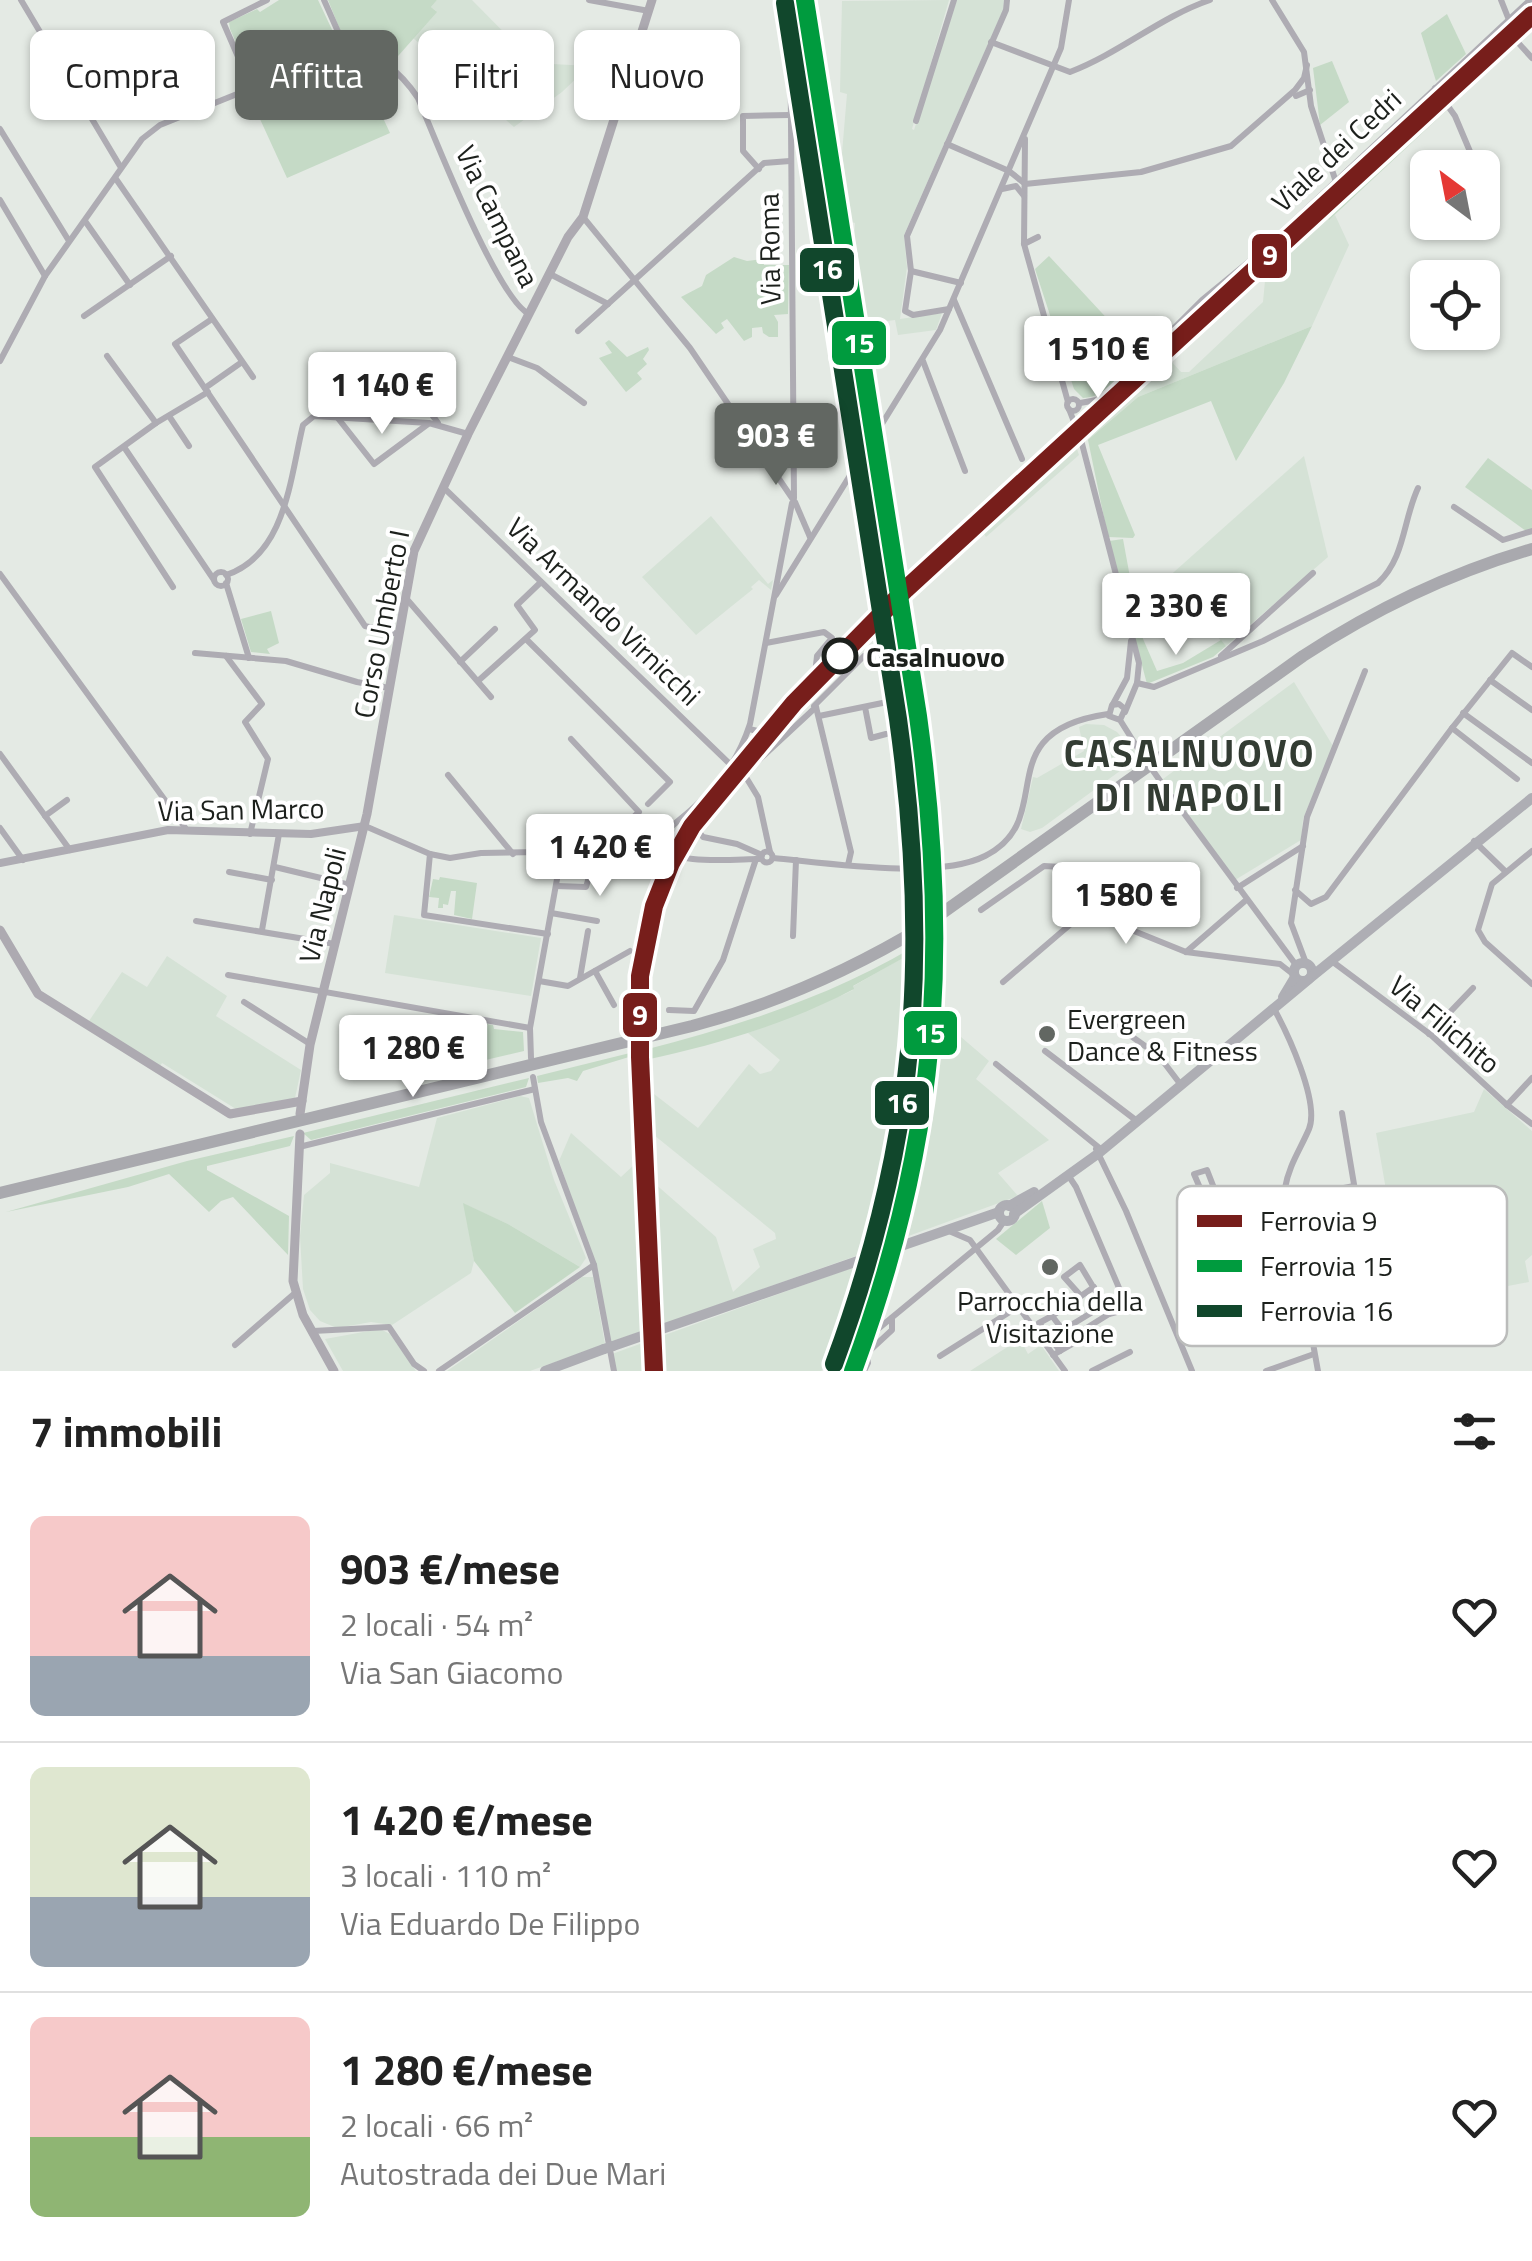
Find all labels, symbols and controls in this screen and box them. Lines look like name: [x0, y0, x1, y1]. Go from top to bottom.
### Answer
chip: Compra: [30, 30, 215, 120]
chip: Affitta: [235, 30, 398, 120]
chip: Filtri: [418, 30, 554, 120]
chip: Nuovo: [574, 30, 740, 120]
street label: Viale dei Cedri: [1261, 78, 1411, 222]
street label: Via Campana: [445, 138, 551, 294]
north arrow: [1410, 150, 1500, 240]
map controls: [1410, 150, 1500, 350]
street label: Via Roma: [747, 193, 791, 305]
line badge: 9: [1250, 232, 1289, 280]
text: 9: [1262, 233, 1278, 276]
line badge: 16: [798, 246, 856, 294]
text: 16: [811, 247, 843, 290]
button: locate: [1410, 260, 1500, 350]
pin: 1 510 €: [1006, 316, 1190, 401]
line badge: 15: [830, 319, 888, 367]
text: 15: [843, 321, 875, 364]
text: 1 510 €: [1046, 324, 1150, 372]
pin: 1 140 €: [290, 352, 474, 437]
text: 1 140 €: [330, 360, 434, 408]
pin: 903 €: [706, 403, 846, 488]
text: 903 €: [737, 411, 815, 459]
street label: Via Armando Virnicchi: [497, 507, 711, 715]
street label: Corso Umberto I: [342, 526, 420, 722]
pin: 2 330 €: [1084, 573, 1268, 658]
text: 2 330 €: [1124, 581, 1228, 629]
place label: Casalnuovo: [866, 635, 1005, 678]
marker: Casalnuovo: [823, 639, 857, 673]
district label: CASALNUOVO DI NAPOLI: [1064, 724, 1316, 826]
street label: Via San Marco: [157, 786, 325, 832]
pin: 1 420 €: [508, 814, 692, 899]
text: 1 420 €: [548, 822, 652, 870]
street label: Via Napoli: [287, 843, 357, 967]
pin: 1 580 €: [1034, 862, 1218, 947]
text: 1 580 €: [1074, 870, 1178, 918]
street label: Via Filichito: [1380, 964, 1510, 1084]
line badge: 9: [621, 991, 659, 1039]
text: 9: [632, 993, 648, 1036]
place label: Evergreen Dance & Fitness: [1067, 997, 1258, 1072]
line badge: 15: [902, 1009, 959, 1057]
text: 15: [914, 1011, 946, 1054]
pin: 1 280 €: [321, 1015, 505, 1100]
text: 1 280 €: [361, 1023, 465, 1071]
marker: Evergreen Dance & Fitness: [1036, 1023, 1058, 1045]
line badge: 16: [873, 1079, 931, 1127]
text: 16: [886, 1081, 918, 1124]
legend: [1177, 1186, 1507, 1346]
text: Ferrovia 9: [1260, 1199, 1377, 1242]
text: Ferrovia 15: [1260, 1244, 1393, 1287]
marker: Parrocchia della Visitazione: [1039, 1256, 1061, 1278]
place label: Parrocchia della Visitazione: [957, 1279, 1143, 1354]
text: Ferrovia 16: [1260, 1289, 1393, 1332]
text: 7 immobili: [30, 1399, 222, 1463]
icon: filters: [1447, 1404, 1502, 1459]
text: 903 €/mese: [340, 1536, 560, 1600]
icon: home: [110, 1556, 230, 1676]
icon: heart: [1447, 1589, 1502, 1644]
text: 2 locali · 54 m²: [340, 1600, 533, 1648]
text: Via San Giacomo: [340, 1648, 563, 1696]
text: 1 420 €/mese: [340, 1787, 593, 1851]
icon: home: [110, 1807, 230, 1927]
icon: heart: [1447, 1840, 1502, 1895]
text: 3 locali · 110 m²: [340, 1851, 551, 1899]
text: Via Eduardo De Filippo: [340, 1899, 640, 1947]
text: 1 280 €/mese: [340, 2037, 593, 2101]
icon: home: [110, 2057, 230, 2177]
icon: heart: [1447, 2090, 1502, 2145]
text: 2 locali · 66 m²: [340, 2101, 533, 2149]
text: Autostrada dei Due Mari: [340, 2149, 666, 2197]

